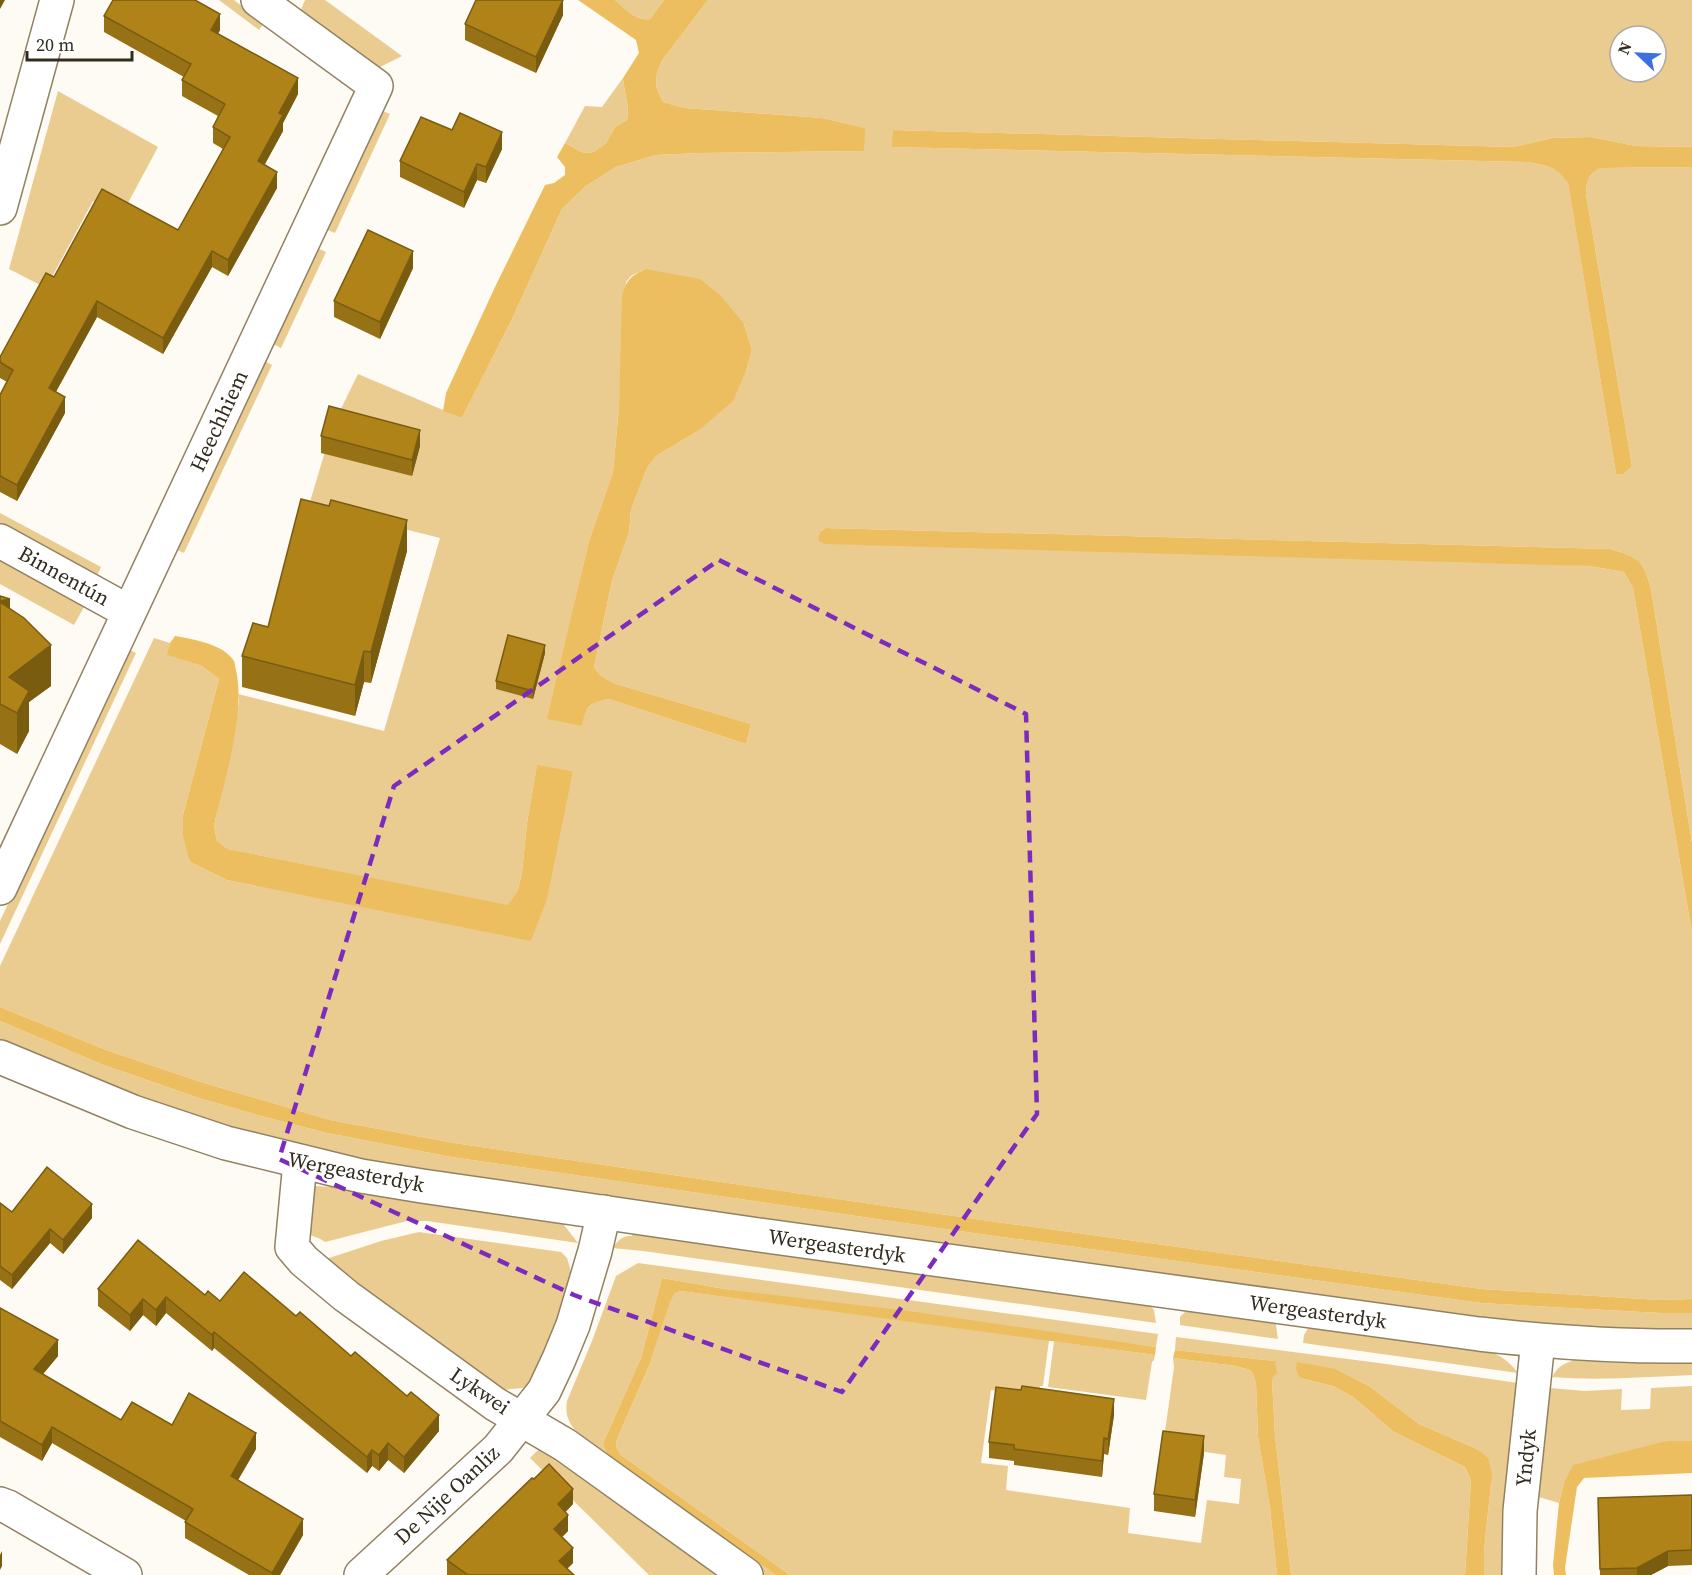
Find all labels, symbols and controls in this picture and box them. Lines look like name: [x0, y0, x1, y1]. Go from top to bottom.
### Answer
scale bar: [27, 24, 132, 62]
north arrow: [1608, 24, 1668, 84]
text: 20 m: [36, 32, 74, 57]
text: N: [1612, 38, 1637, 58]
street label: Heechhiem: [182, 365, 255, 476]
street label: Binnentún: [13, 539, 115, 613]
street label: Wergeasterdyk: [285, 1144, 427, 1199]
street label: Wergeasterdyk: [766, 1221, 908, 1270]
street label: Wergeasterdyk: [1247, 1287, 1389, 1336]
street label: Lykwei: [445, 1360, 516, 1421]
street label: Yndyk: [1508, 1427, 1543, 1488]
street label: De Nije Oanliz: [388, 1438, 506, 1551]

